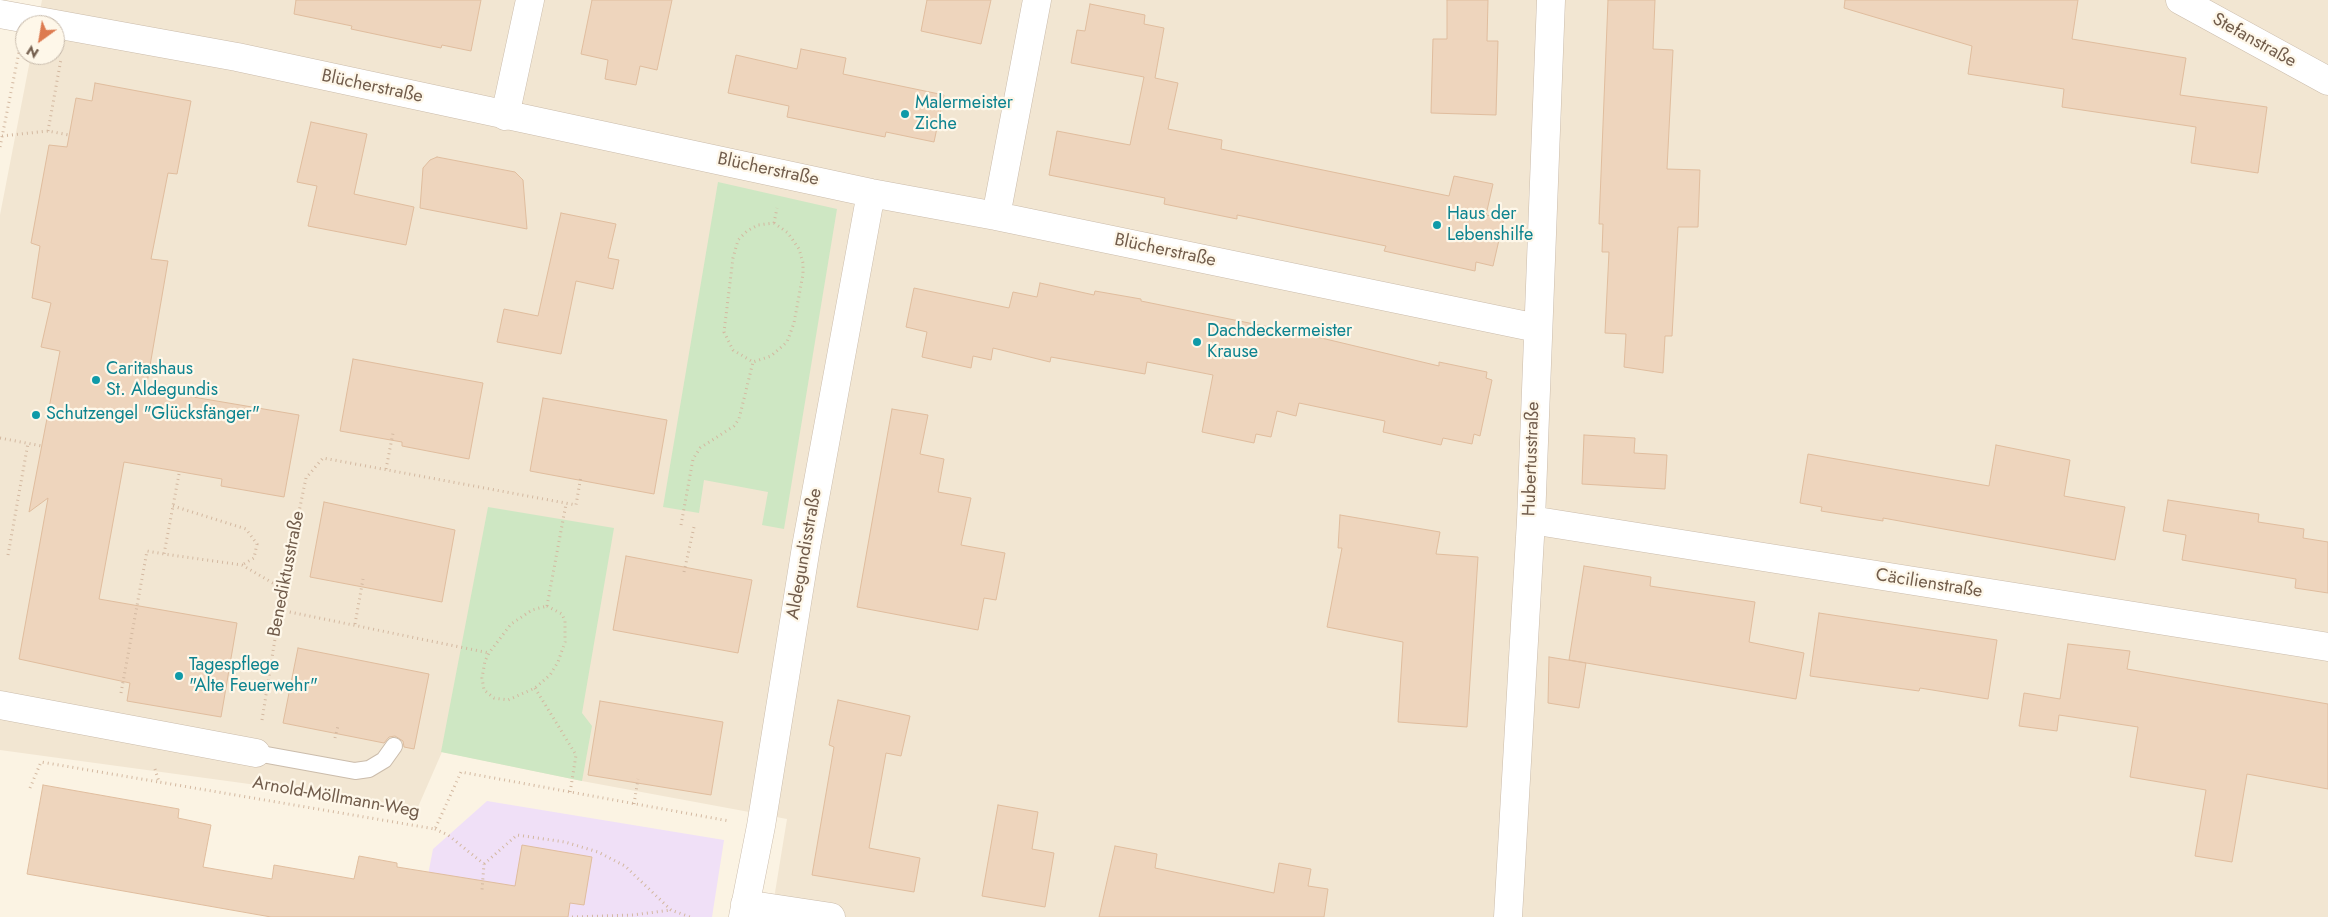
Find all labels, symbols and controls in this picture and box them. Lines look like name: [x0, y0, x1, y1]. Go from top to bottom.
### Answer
street label: Stefanstraße: [2208, 9, 2300, 73]
north arrow: [15, 15, 65, 65]
text: N: [23, 40, 43, 63]
street label: Blücherstraße: [319, 66, 425, 108]
place label: Malermeister Ziche: [915, 93, 1013, 136]
marker: Malermeister Ziche: [899, 108, 911, 120]
street label: Blücherstraße: [715, 149, 821, 191]
place label: Haus der Lebenshilfe: [1447, 204, 1533, 246]
marker: Haus der Lebenshilfe: [1431, 219, 1443, 231]
street label: Blücherstraße: [1112, 230, 1218, 272]
place label: Dachdeckermeister Krause: [1207, 321, 1352, 364]
marker: Dachdeckermeister Krause: [1191, 336, 1203, 348]
place label: Caritashaus St. Aldegundis: [106, 359, 218, 402]
marker: Caritashaus St. Aldegundis: [90, 374, 102, 386]
street label: Hubertusstraße: [1519, 401, 1545, 517]
place label: Schutzengel "Glücksfänger": [46, 404, 260, 426]
marker: Schutzengel "Glücksfänger": [30, 409, 42, 421]
street label: Aldegundisstraße: [783, 487, 827, 621]
street label: Benediktusstraße: [264, 509, 310, 639]
street label: Cäcilienstraße: [1874, 565, 1984, 603]
place label: Tagespflege "Alte Feuerwehr": [189, 655, 318, 698]
marker: Tagespflege "Alte Feuerwehr": [173, 670, 185, 682]
street label: Arnold-Möllmann-Weg: [251, 773, 421, 823]

